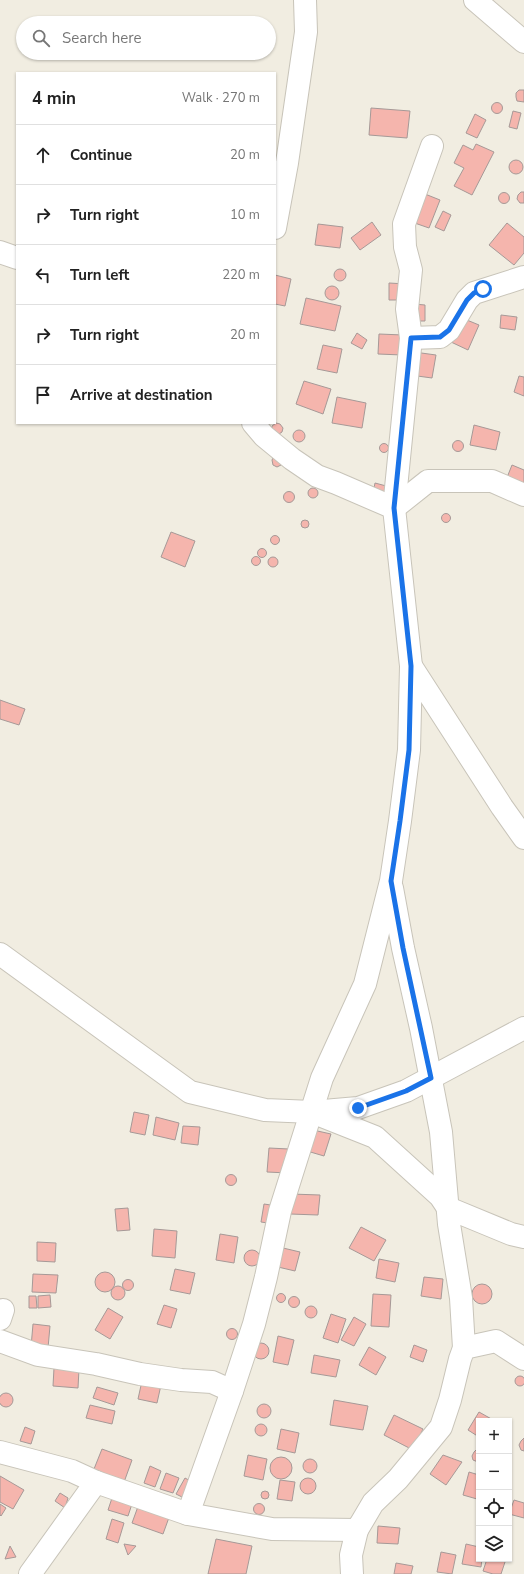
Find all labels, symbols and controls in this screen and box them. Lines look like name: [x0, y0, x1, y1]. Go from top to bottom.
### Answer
search box: [16, 16, 276, 60]
icon: search: [30, 27, 52, 49]
text: Search here: [62, 28, 142, 48]
text: 4 min: [32, 87, 76, 110]
text: Walk · 270 m: [182, 89, 260, 107]
icon: ahead: [32, 144, 54, 166]
text: Continue: [70, 145, 132, 165]
text: 20 m: [230, 146, 260, 164]
icon: right: [32, 204, 54, 226]
text: Turn right: [70, 205, 139, 225]
text: 10 m: [230, 206, 260, 224]
icon: left: [32, 264, 54, 286]
text: Turn left: [70, 265, 129, 285]
text: 220 m: [222, 266, 260, 284]
route start: [474, 280, 492, 298]
icon: right: [32, 324, 54, 346]
text: Turn right: [70, 325, 139, 345]
text: 20 m: [230, 326, 260, 344]
icon: arrive: [32, 384, 54, 406]
text: Arrive at destination: [70, 385, 213, 405]
route end: [349, 1099, 367, 1117]
map controls: [476, 1418, 512, 1562]
button: +: [476, 1418, 512, 1454]
button: −: [476, 1454, 512, 1490]
button: locate: [476, 1490, 512, 1526]
button: layers: [476, 1526, 512, 1562]

